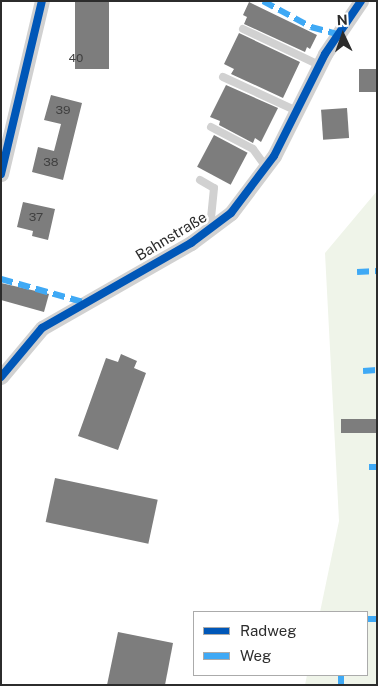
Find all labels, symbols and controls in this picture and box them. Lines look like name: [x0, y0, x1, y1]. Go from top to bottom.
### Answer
north arrow: [318, 10, 368, 60]
text: N: [336, 12, 348, 28]
house number: 40: [69, 52, 83, 66]
house number: 39: [56, 104, 70, 118]
house number: 38: [43, 156, 59, 170]
street label: Bahnstraße: [132, 208, 210, 264]
house number: 37: [29, 211, 43, 225]
legend: [193, 611, 368, 676]
text: Radweg: [240, 622, 297, 639]
text: Weg: [240, 647, 271, 664]

